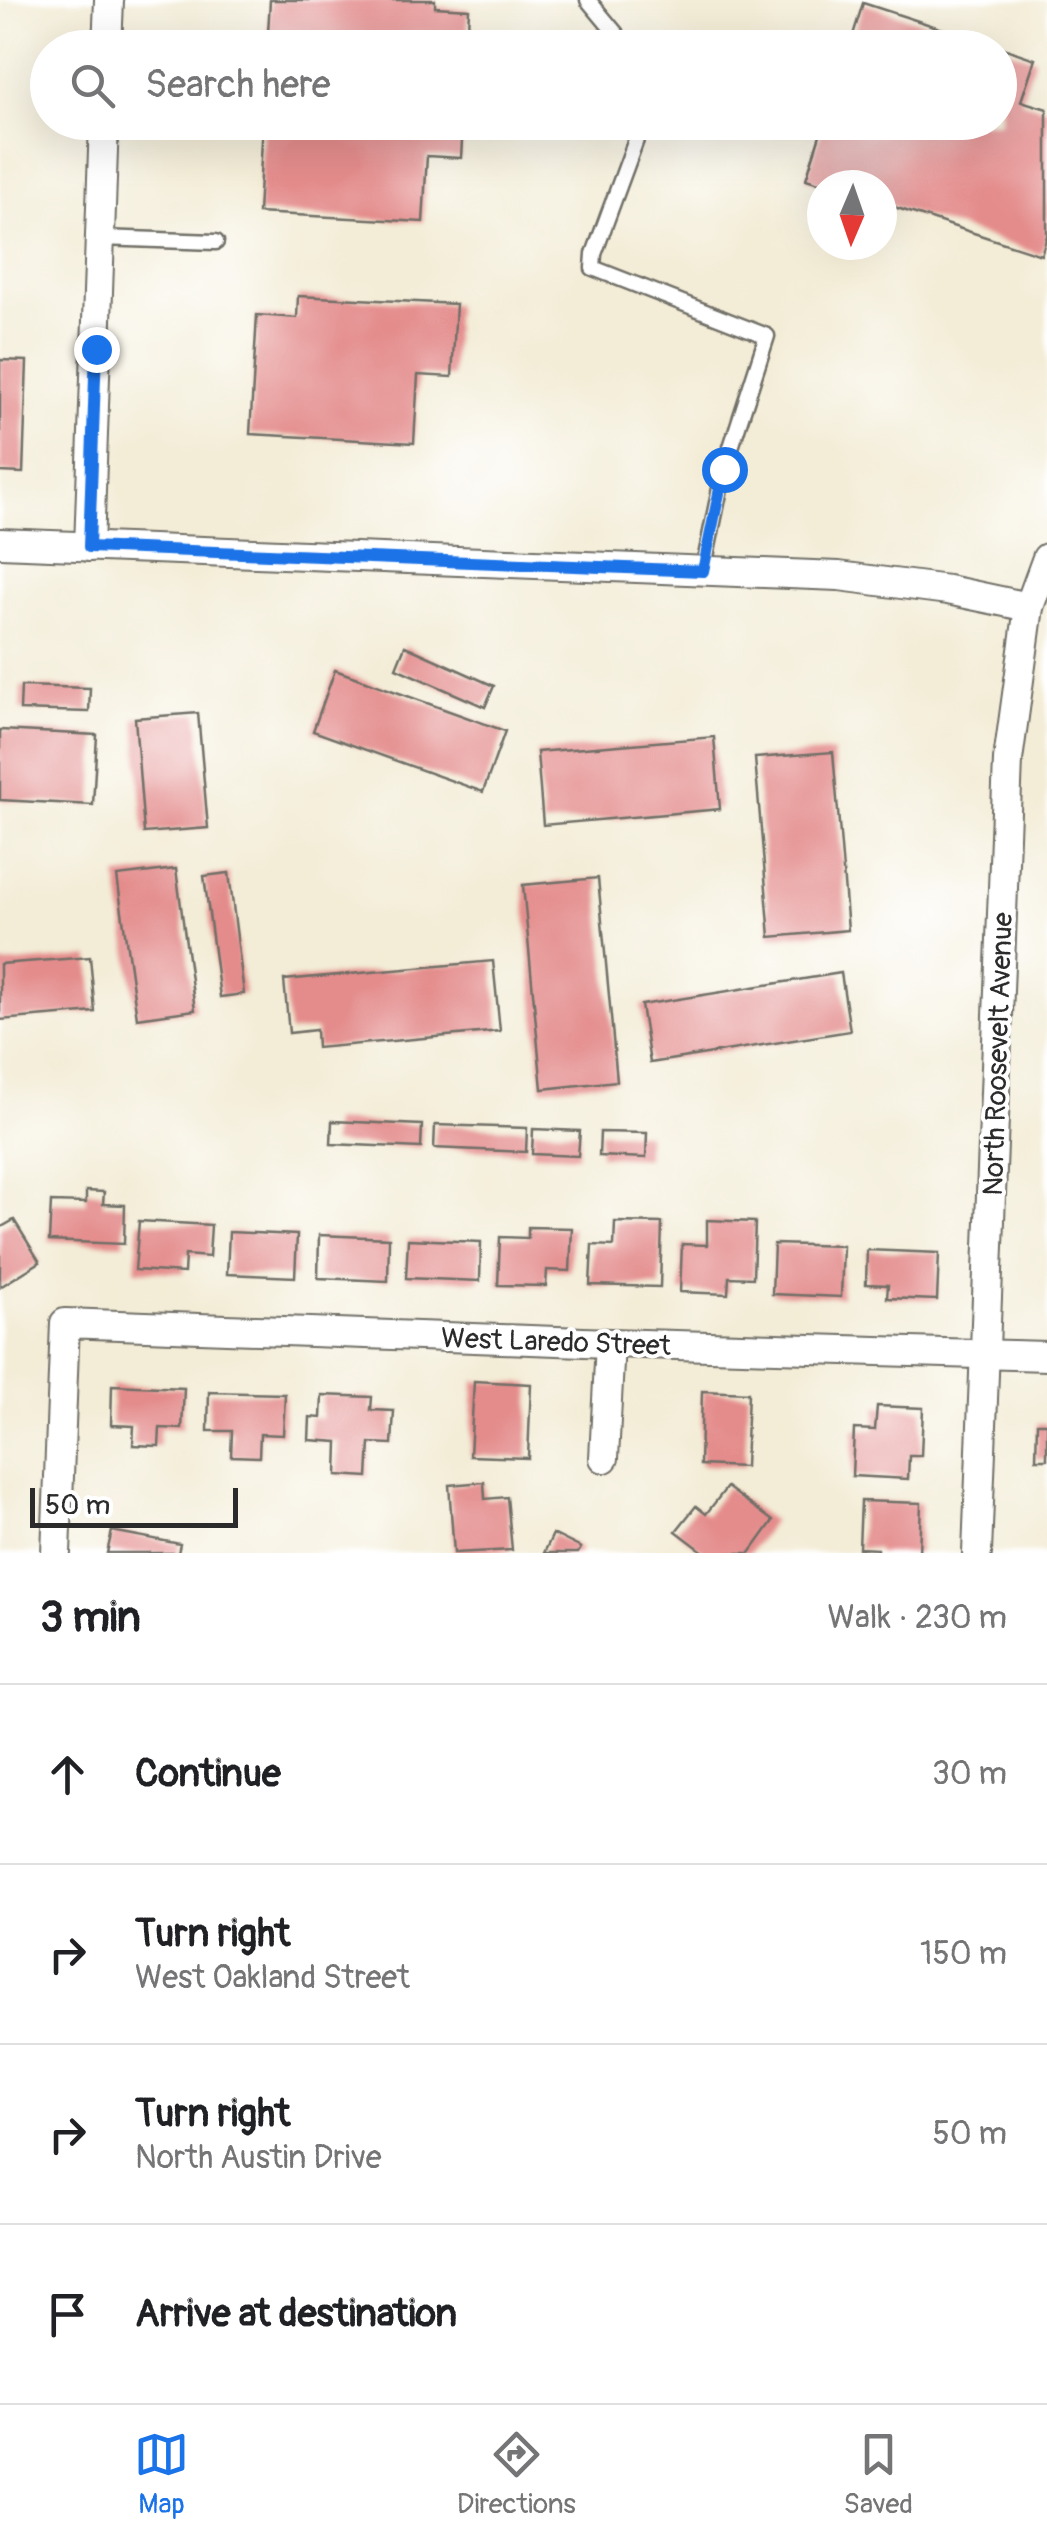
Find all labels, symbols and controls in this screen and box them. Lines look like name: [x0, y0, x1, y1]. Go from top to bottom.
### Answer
search box: [30, 30, 1017, 140]
icon: search: [65, 58, 120, 113]
text: Search here: [145, 61, 331, 109]
north arrow: [807, 170, 897, 260]
route end: [74, 327, 120, 373]
route start: [702, 447, 748, 493]
street label: North Roosevelt Avenue: [976, 912, 1021, 1196]
street label: West Laredo Street: [440, 1321, 672, 1364]
scale bar: [30, 1483, 238, 1528]
text: 50 m: [45, 1488, 110, 1523]
text: 3 min: [40, 1592, 141, 1644]
text: Walk · 230 m: [828, 1598, 1007, 1638]
icon: ahead: [40, 1747, 95, 1802]
text: Continue: [135, 1750, 281, 1798]
text: 30 m: [932, 1754, 1007, 1794]
text: Turn right: [135, 1910, 290, 1958]
icon: right: [40, 1927, 95, 1982]
text: 150 m: [920, 1934, 1007, 1974]
text: West Oakland Street: [135, 1958, 410, 1998]
text: Turn right: [135, 2090, 290, 2138]
icon: right: [40, 2107, 95, 2162]
text: 50 m: [932, 2114, 1007, 2154]
text: North Austin Drive: [135, 2138, 382, 2178]
icon: arrive: [40, 2287, 95, 2342]
text: Arrive at destination: [135, 2290, 457, 2338]
tab: Map: [134, 2427, 189, 2522]
tab: Directions: [457, 2427, 576, 2522]
tab: Saved: [844, 2427, 913, 2522]

